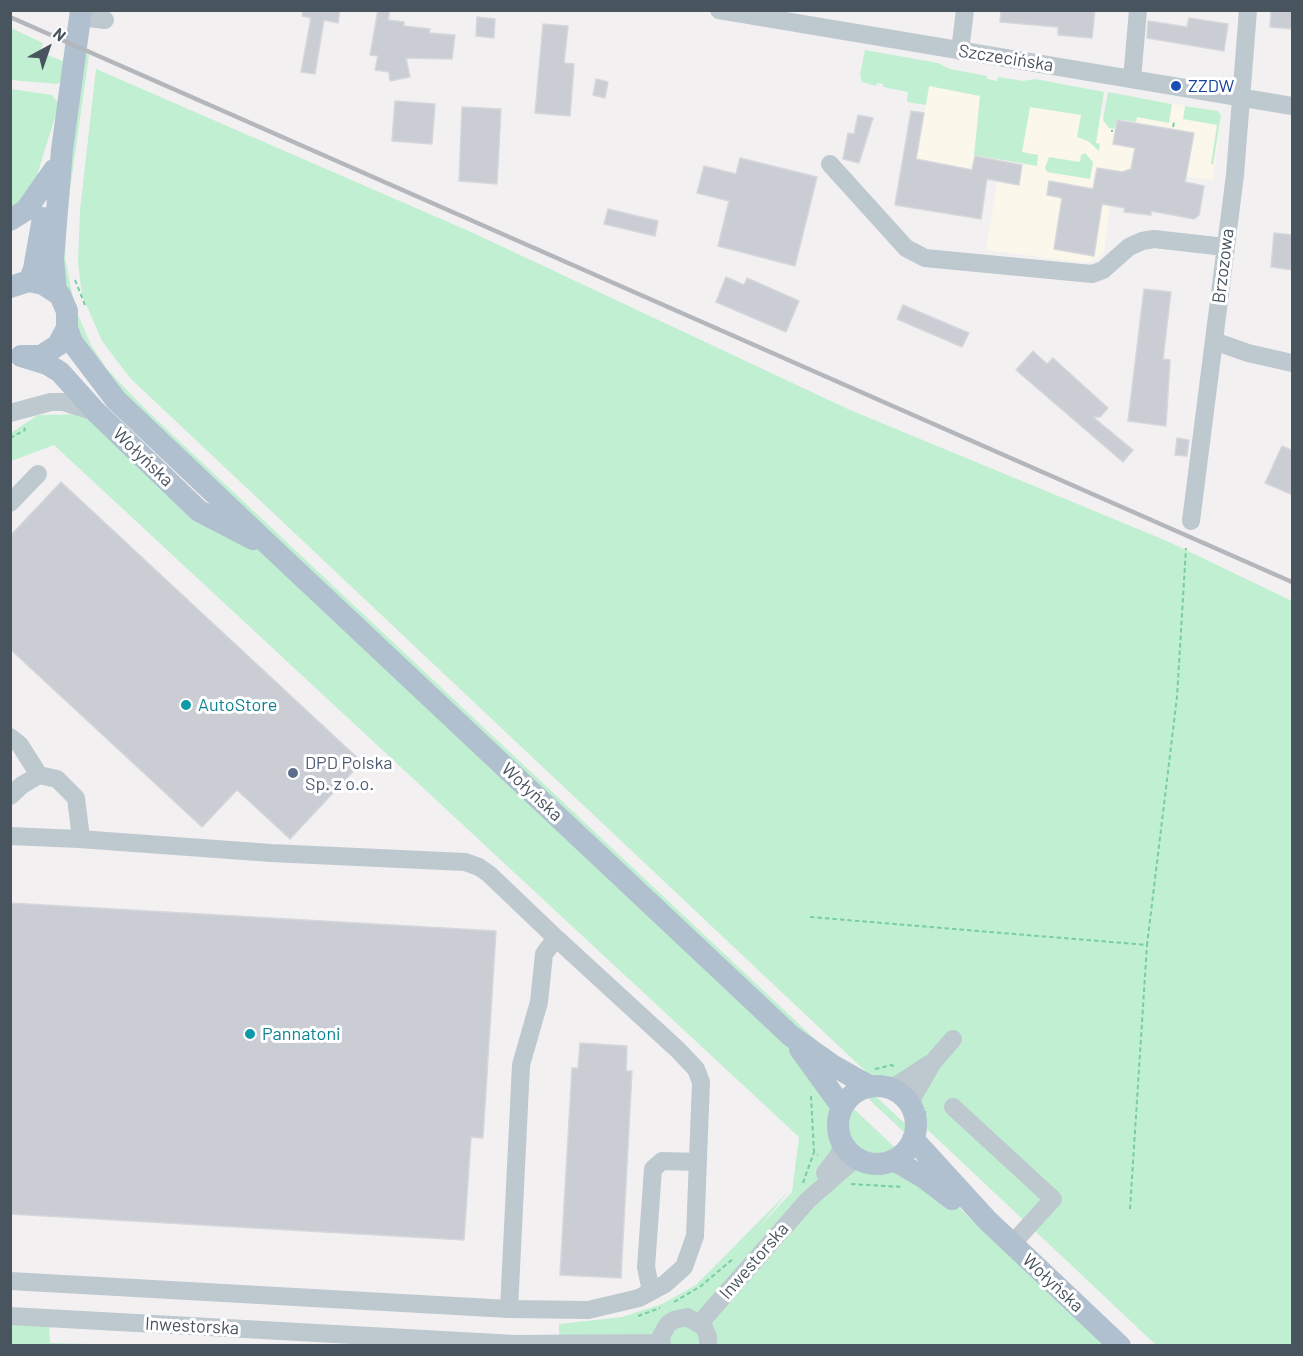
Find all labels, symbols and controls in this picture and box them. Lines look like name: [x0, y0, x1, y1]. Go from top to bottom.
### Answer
north arrow: [18, 18, 78, 78]
text: N: [50, 23, 70, 45]
street label: Szczecińska: [957, 40, 1055, 76]
place label: ZZDW: [1188, 75, 1234, 97]
marker: ZZDW: [1169, 79, 1183, 93]
street label: Brzozowa: [1208, 227, 1238, 305]
street label: Wołyńska: [108, 423, 178, 491]
place label: AutoStore: [198, 694, 277, 716]
marker: AutoStore: [179, 698, 193, 712]
place label: DPD Polska Sp. z o.o.: [305, 752, 392, 795]
street label: Wołyńska: [497, 758, 567, 826]
marker: DPD Polska Sp. z o.o.: [286, 766, 300, 780]
place label: Pannatoni: [262, 1023, 341, 1045]
marker: Pannatoni: [243, 1027, 257, 1041]
street label: Inwestorska: [715, 1218, 793, 1304]
street label: Wołyńska: [1018, 1249, 1088, 1317]
street label: Inwestorska: [144, 1313, 240, 1339]

